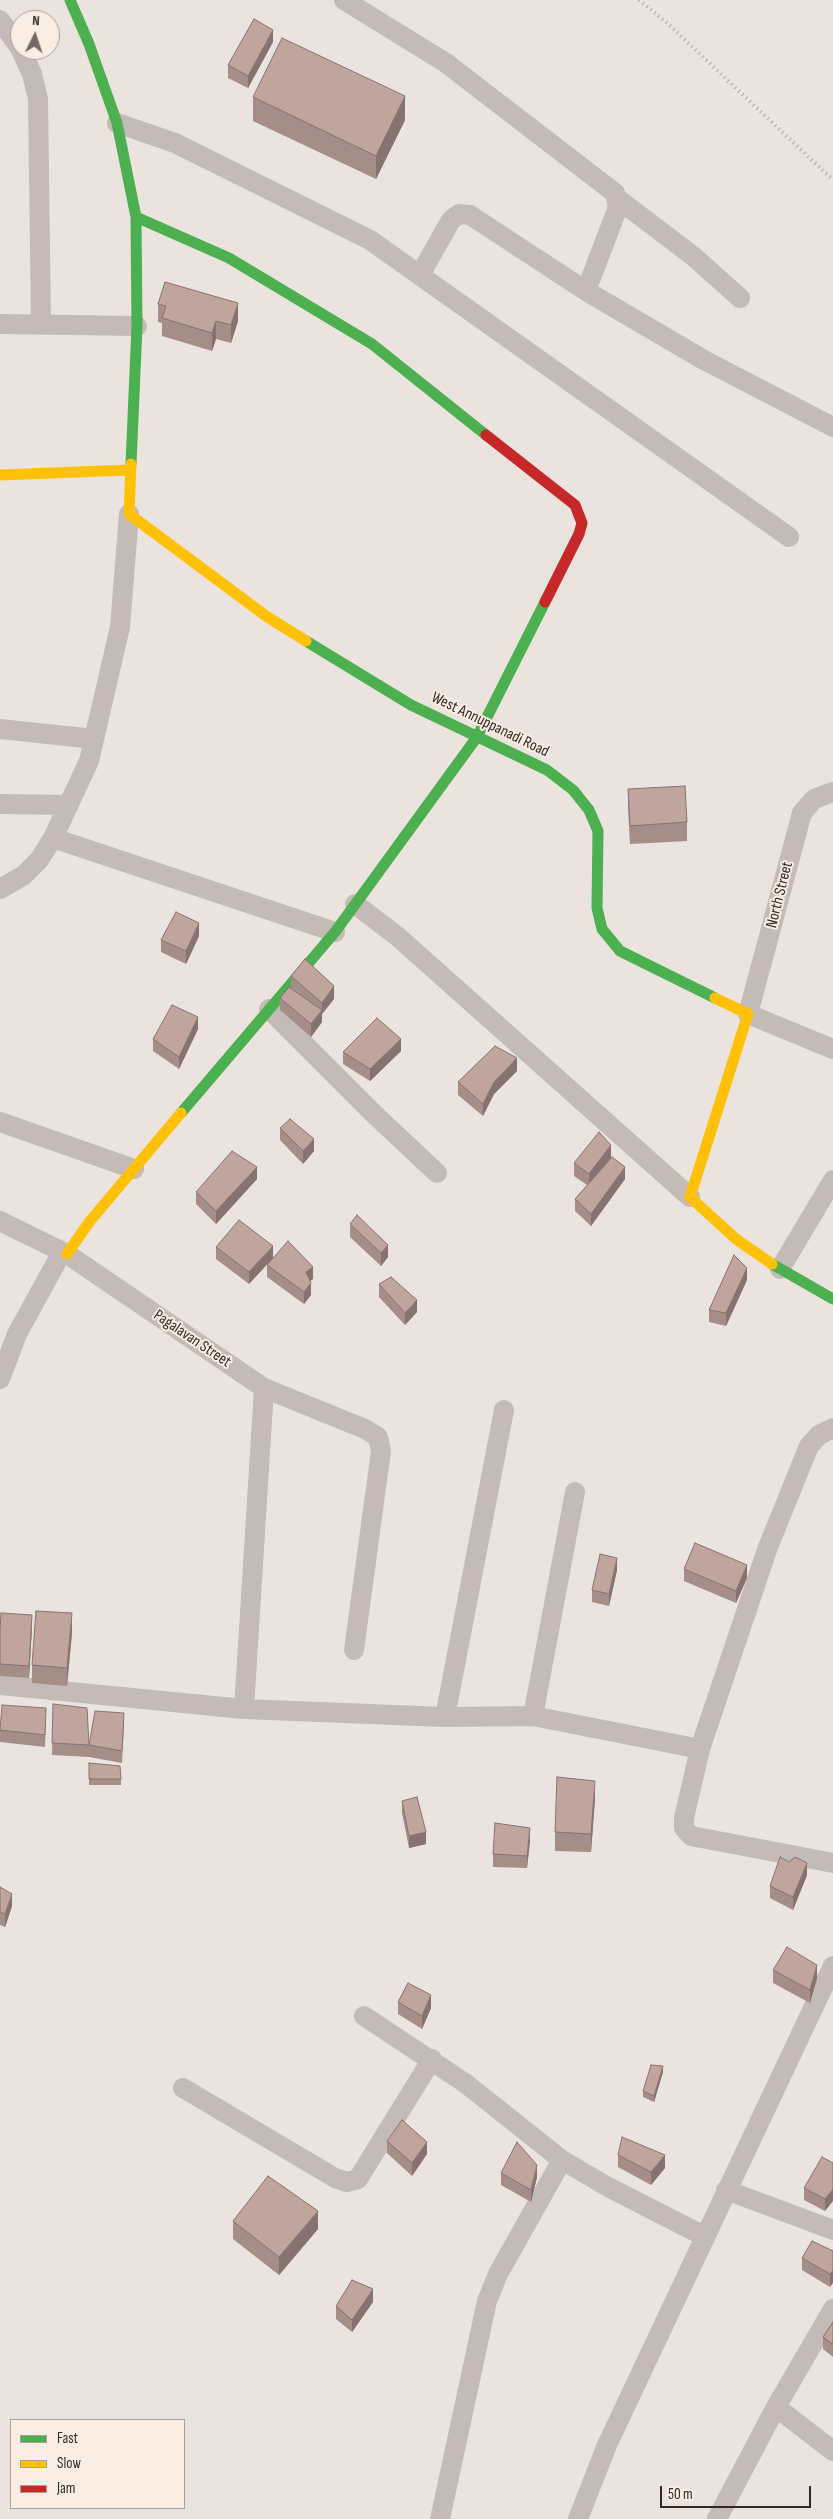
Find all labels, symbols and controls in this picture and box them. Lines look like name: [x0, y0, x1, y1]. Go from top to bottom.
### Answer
north arrow: [10, 10, 60, 60]
text: N: [32, 12, 40, 29]
street label: West Annuppanadi Road: [428, 688, 552, 762]
street label: North Street: [763, 860, 797, 930]
street label: Pagalavan Street: [150, 1306, 234, 1372]
legend: [10, 2419, 185, 2509]
text: Fast: [57, 2429, 78, 2448]
text: Slow: [57, 2454, 81, 2473]
scale bar: [663, 2476, 814, 2508]
text: Jam: [57, 2479, 75, 2498]
text: 50 m: [668, 2485, 693, 2504]

